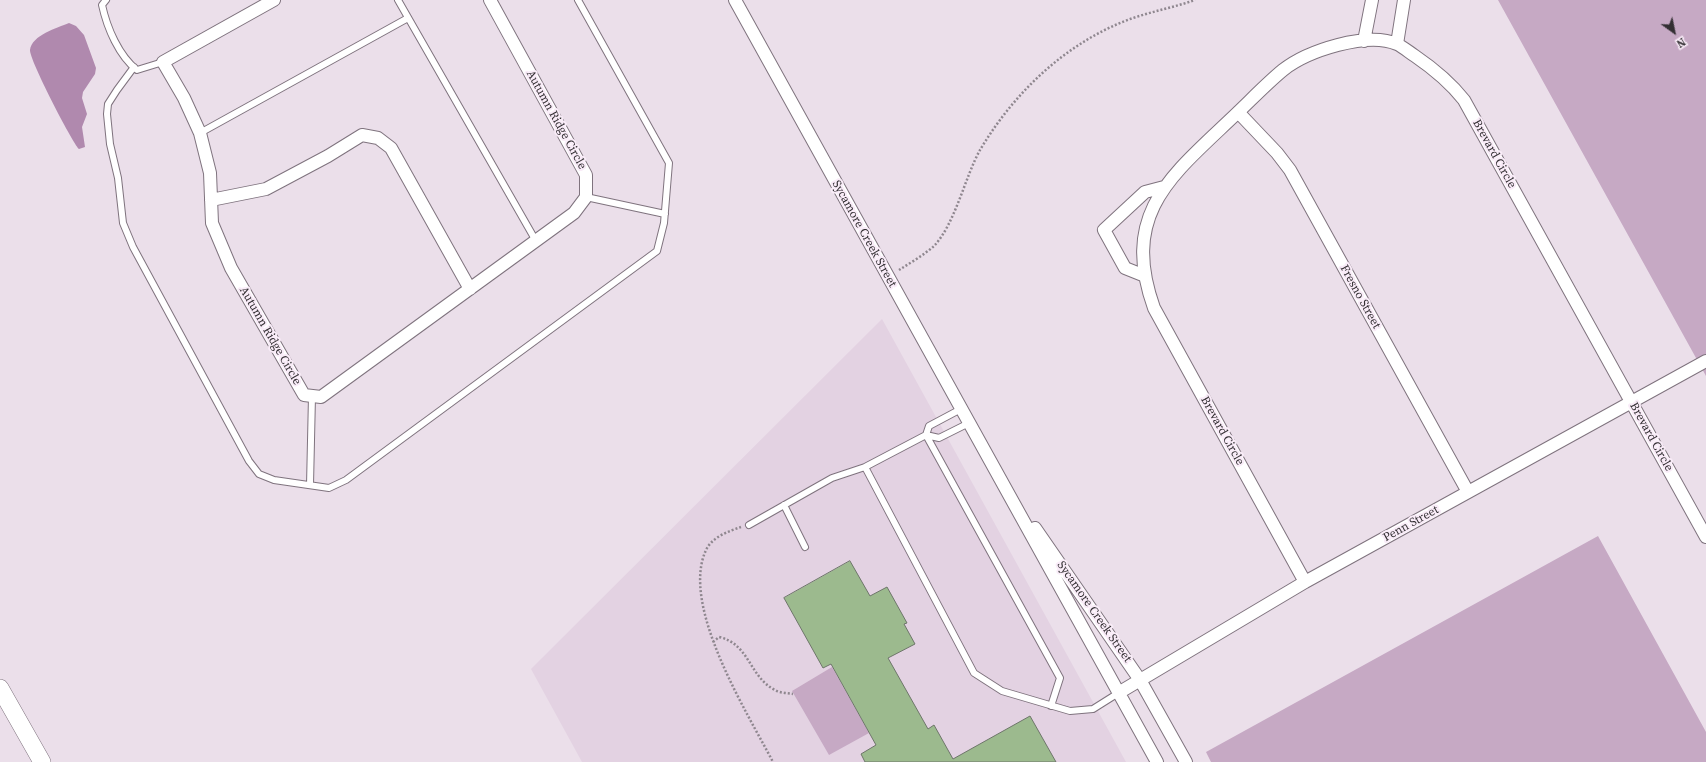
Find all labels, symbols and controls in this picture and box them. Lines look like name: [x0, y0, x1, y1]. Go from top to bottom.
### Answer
north arrow: [1654, 12, 1694, 52]
text: N: [1673, 34, 1688, 51]
street label: Autumn Ridge Circle: [523, 68, 589, 172]
street label: Brevard Circle: [1469, 117, 1519, 191]
street label: Sycamore Creek Street: [829, 178, 899, 290]
street label: Fresno Street: [1337, 263, 1383, 331]
street label: Autumn Ridge Circle: [236, 284, 304, 388]
street label: Brevard Circle: [1197, 394, 1247, 468]
street label: Brevard Circle: [1626, 400, 1676, 474]
street label: Penn Street: [1381, 503, 1441, 545]
street label: Sycamore Creek Street: [1054, 559, 1134, 665]

